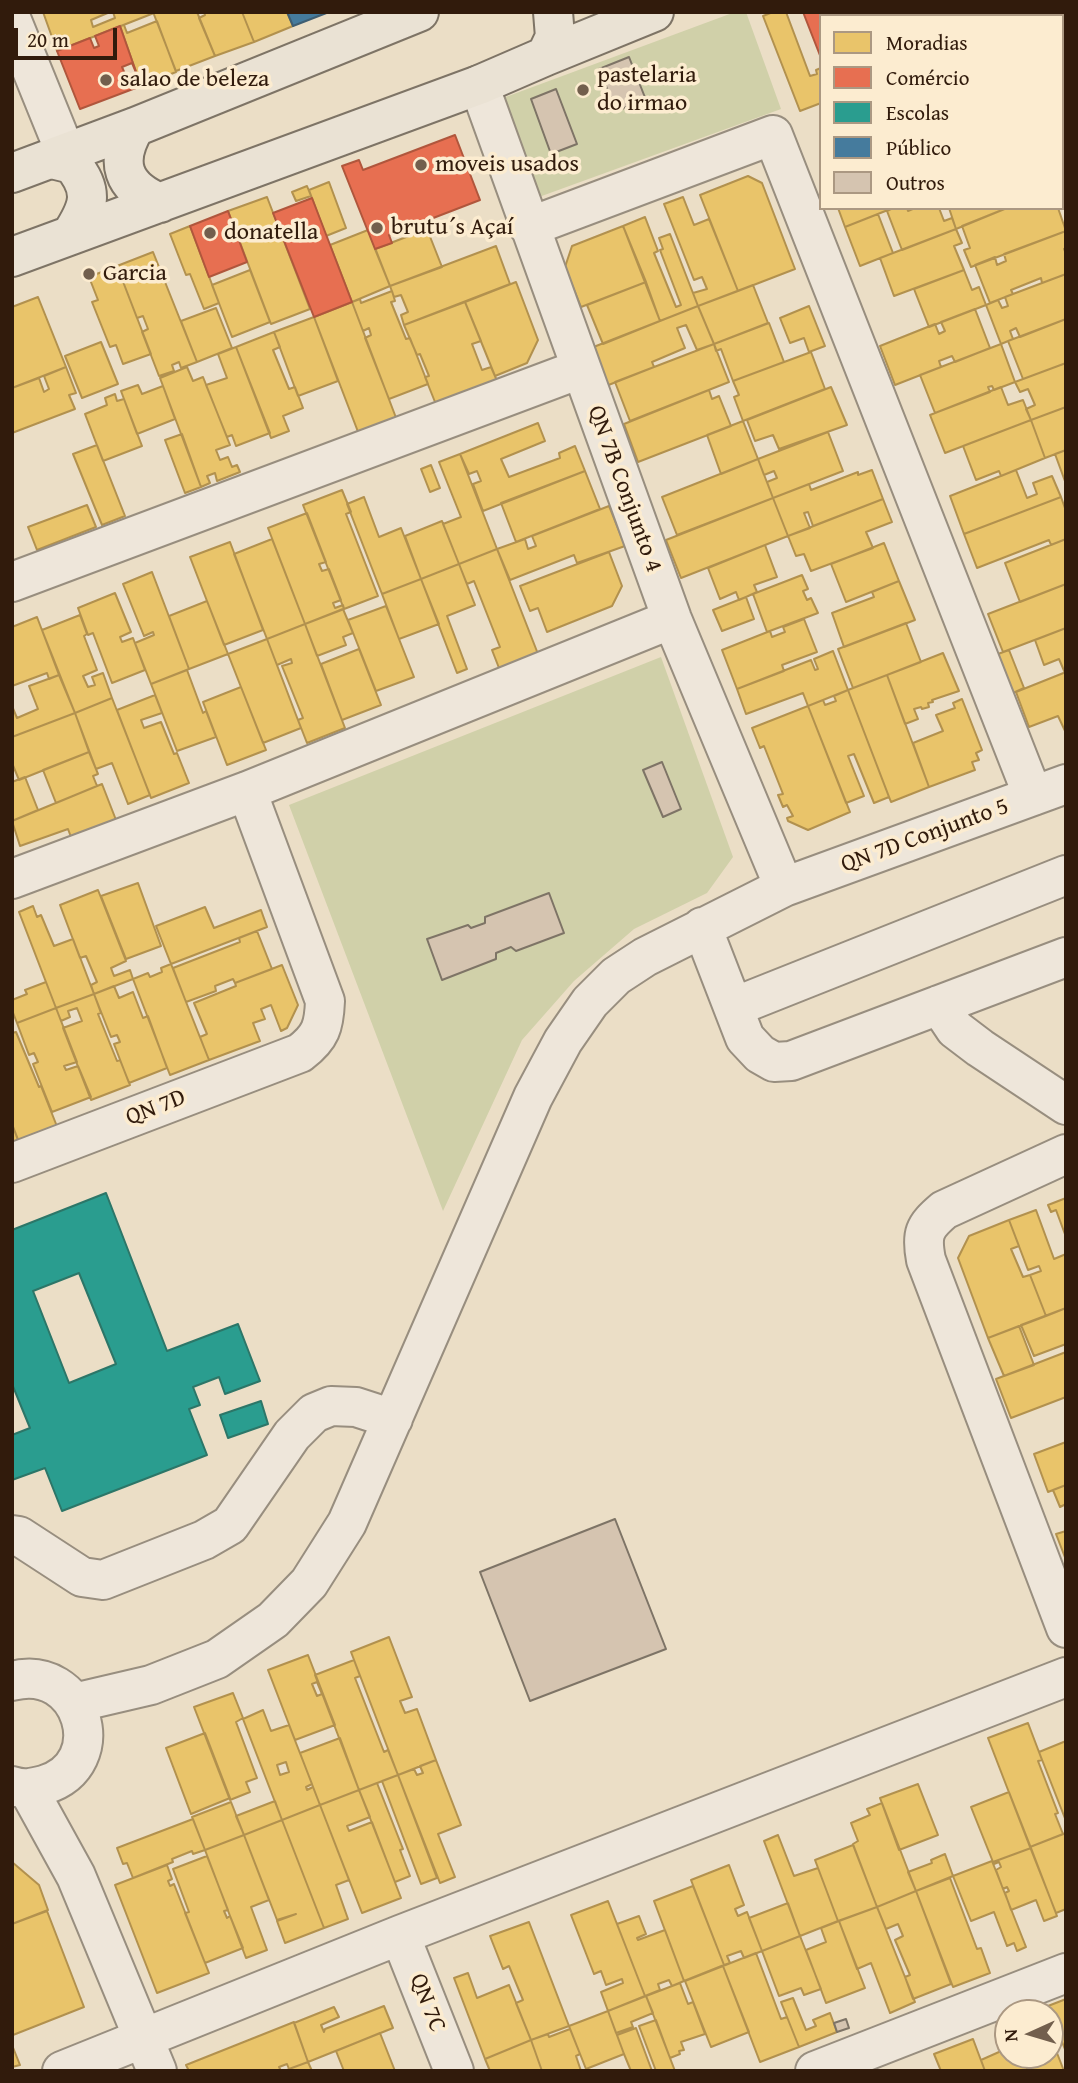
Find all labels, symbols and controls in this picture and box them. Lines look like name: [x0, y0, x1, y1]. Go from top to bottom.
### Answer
scale bar: [18, 14, 121, 58]
legend: [819, 14, 1064, 210]
text: 20 m: [27, 24, 69, 55]
text: Moradias: [886, 27, 968, 58]
place label: pastelaria do irmao: [597, 62, 697, 118]
text: Comércio: [886, 62, 969, 93]
place label: salao de beleza: [120, 66, 269, 94]
marker: salao de beleza: [98, 72, 114, 88]
marker: pastelaria do irmao: [575, 82, 591, 98]
text: Escolas: [886, 97, 949, 128]
text: Público: [886, 132, 951, 163]
place label: moveis usados: [435, 151, 579, 179]
marker: moveis usados: [413, 157, 429, 173]
text: Outros: [886, 167, 945, 198]
place label: brutu´s Açaí: [391, 214, 513, 242]
place label: donatella: [224, 219, 318, 247]
marker: brutu´s Açaí: [369, 220, 385, 236]
marker: donatella: [202, 225, 218, 241]
place label: Garcia: [103, 260, 167, 288]
marker: Garcia: [81, 266, 97, 282]
street label: QN 7B Conjunto 4: [581, 402, 667, 576]
street label: QN 7D Conjunto 5: [837, 792, 1013, 880]
street label: QN 7D: [122, 1084, 190, 1132]
street label: QN 7C: [403, 1970, 451, 2036]
north arrow: [994, 1999, 1064, 2069]
text: N: [996, 2028, 1024, 2043]

